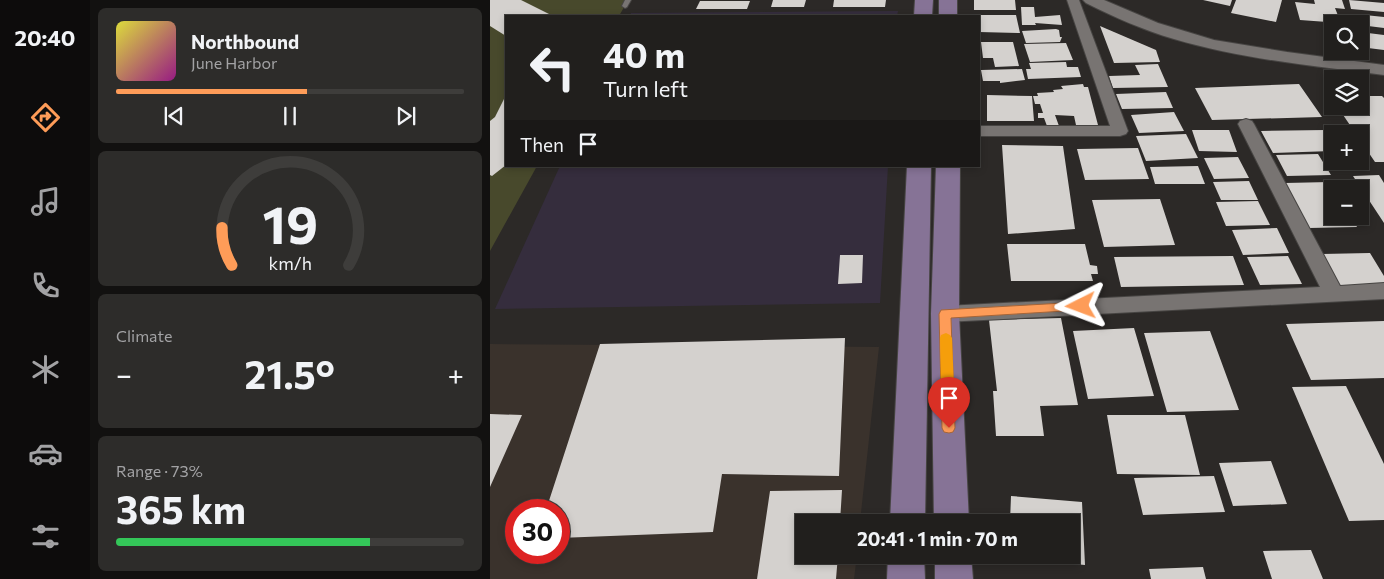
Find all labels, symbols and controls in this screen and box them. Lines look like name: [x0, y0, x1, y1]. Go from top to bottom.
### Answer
map controls: [1324, 15, 1369, 225]
button: search: [1324, 15, 1369, 60]
text: 20:40: [15, 24, 75, 51]
text: Northbound: [191, 30, 299, 53]
text: 40 m: [603, 32, 685, 75]
icon: left: [520, 35, 585, 100]
text: June Harbor: [191, 53, 277, 72]
button: layers: [1324, 70, 1369, 115]
text: Turn left: [603, 75, 688, 102]
icon: directions: [28, 100, 63, 135]
icon: previous: [160, 102, 188, 130]
icon: pause: [276, 102, 304, 130]
icon: next: [392, 102, 420, 130]
button: +: [1324, 125, 1369, 170]
icon: arrive: [574, 130, 602, 158]
text: Then: [520, 133, 564, 156]
button: −: [1324, 180, 1369, 225]
icon: music: [28, 184, 63, 219]
text: 19: [262, 191, 318, 255]
text: km/h: [268, 252, 312, 274]
icon: phone: [28, 268, 63, 303]
position arrow: [1054, 279, 1106, 331]
text: Climate: [116, 326, 172, 345]
text: 21.5°: [245, 350, 335, 397]
icon: climate: [28, 352, 63, 387]
text: −: [116, 357, 132, 391]
text: +: [448, 357, 464, 391]
pin: [928, 377, 970, 428]
icon: arrive: [935, 384, 963, 412]
icon: car: [28, 436, 63, 471]
text: Range · 73%: [116, 461, 203, 480]
text: 365 km: [116, 485, 246, 532]
speed limit sign: 30: [505, 499, 570, 564]
icon: filters: [28, 519, 63, 554]
text: 20:41 · 1 min · 70 m: [857, 527, 1018, 550]

